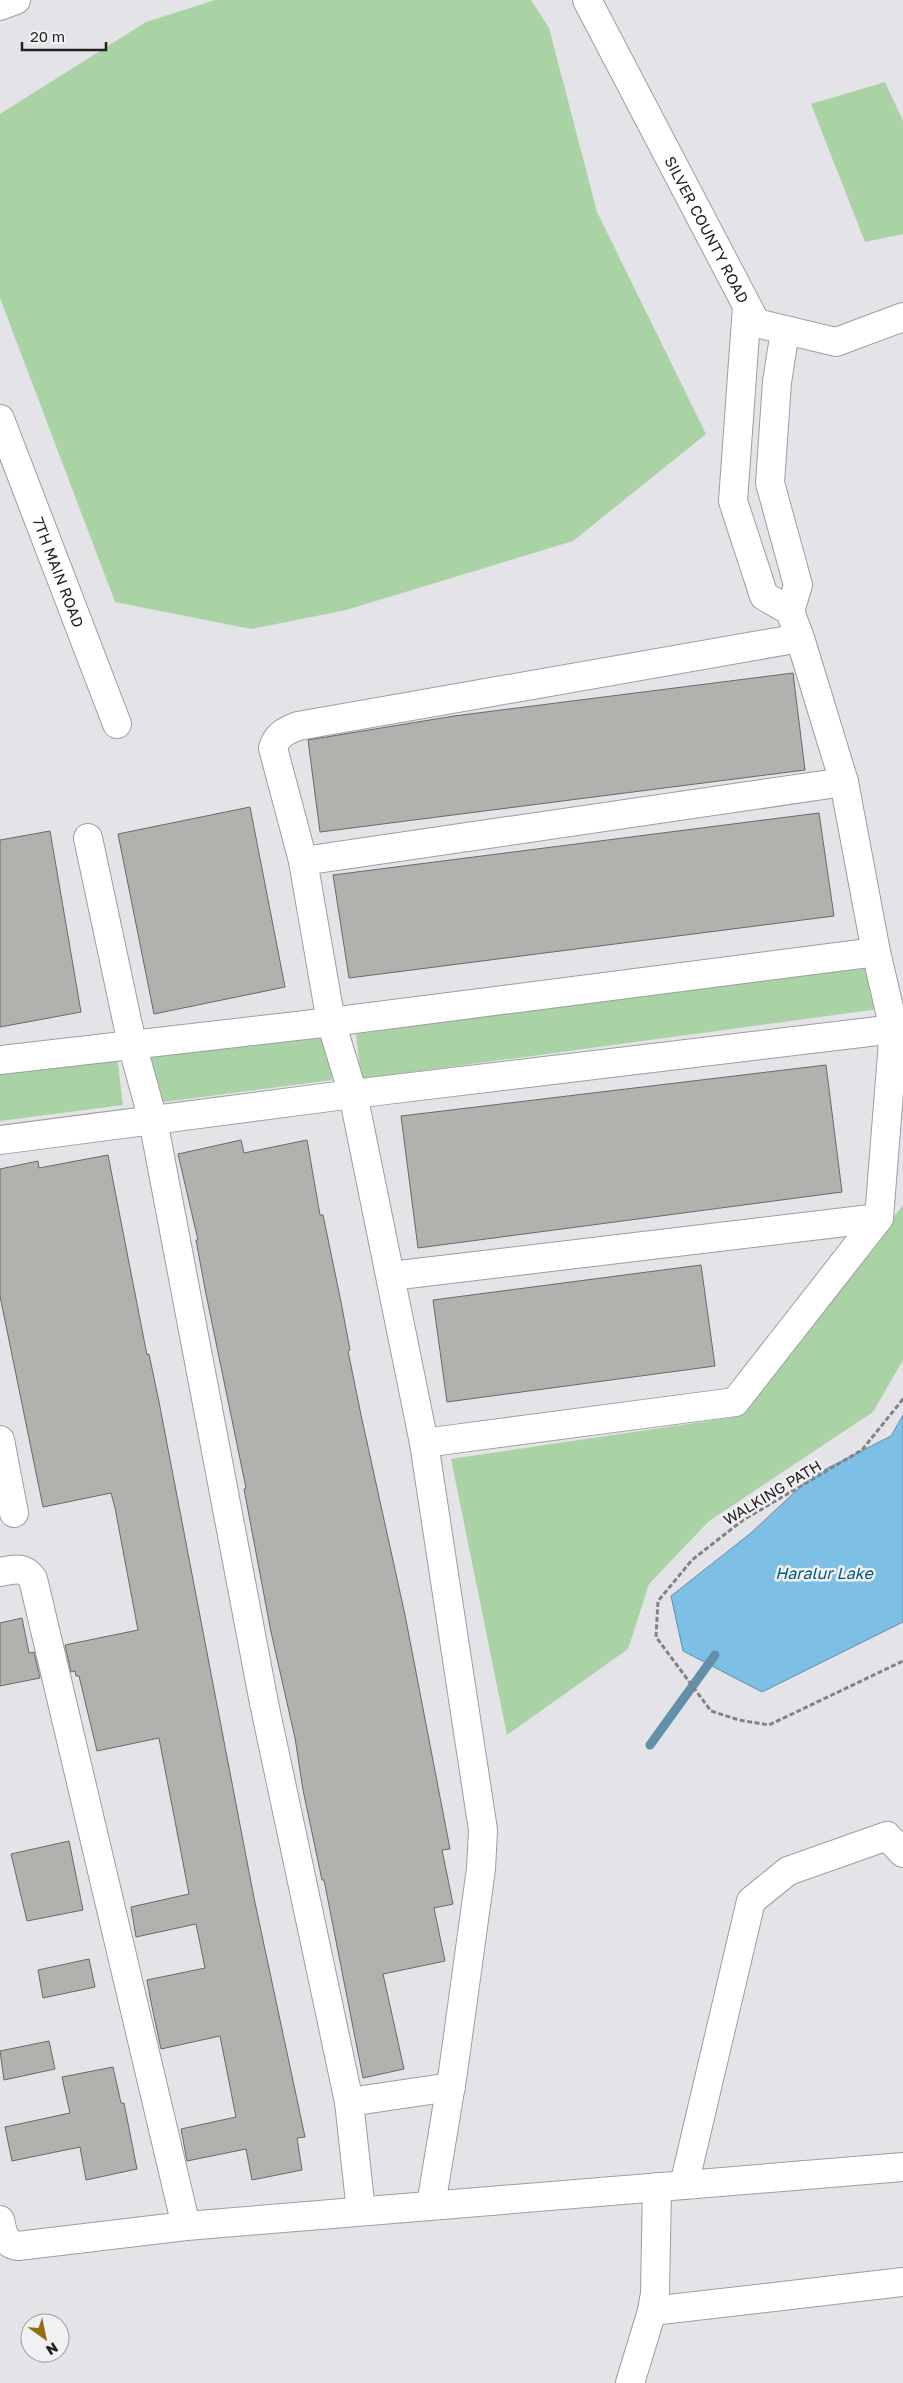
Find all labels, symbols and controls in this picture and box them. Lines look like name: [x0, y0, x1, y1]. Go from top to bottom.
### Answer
scale bar: [22, 20, 106, 52]
text: 20 m: [30, 27, 65, 45]
street label: SILVER COUNTY ROAD: [661, 153, 753, 306]
street label: 7TH MAIN ROAD: [29, 514, 88, 630]
street label: WALKING PATH: [720, 1456, 824, 1528]
water label: Haralur Lake: [775, 1563, 875, 1583]
north arrow: [20, 2313, 70, 2363]
text: N: [43, 2339, 61, 2359]

